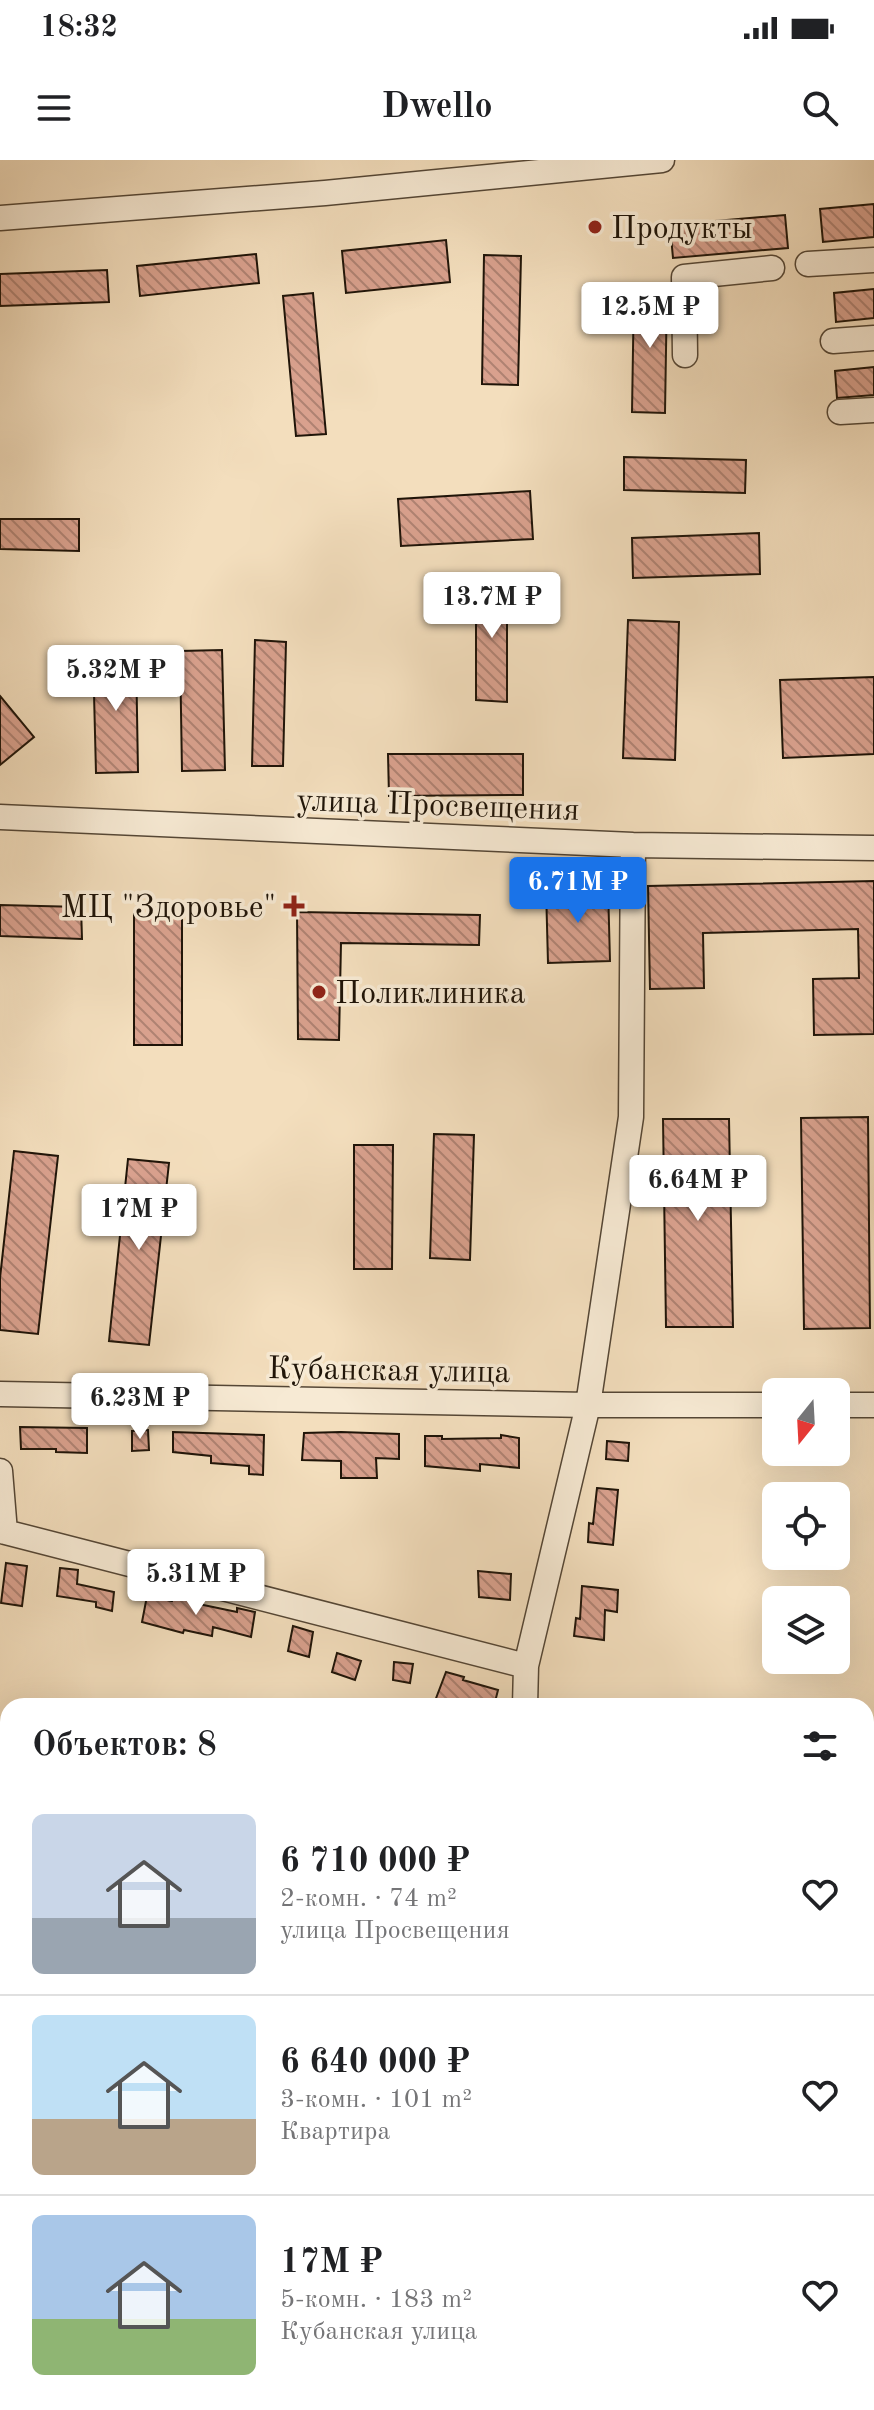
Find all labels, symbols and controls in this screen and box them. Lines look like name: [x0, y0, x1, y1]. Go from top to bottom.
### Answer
text: 18:32: [40, 13, 118, 43]
icon: menu: [32, 86, 76, 130]
icon: search: [798, 86, 842, 130]
text: Dwello: [381, 90, 493, 126]
place label: Продукты: [611, 214, 753, 246]
marker: Продукты: [586, 218, 604, 236]
pin: 12.5M ₽: [576, 282, 724, 350]
text: 12.5M ₽: [599, 295, 701, 321]
pin: 13.7M ₽: [418, 572, 566, 640]
text: 13.7M ₽: [441, 585, 543, 611]
pin: 5.32M ₽: [42, 645, 190, 713]
text: 5.32M ₽: [65, 658, 167, 684]
street label: улица Просвещения: [296, 786, 580, 828]
pin: 6.71M ₽: [504, 857, 652, 925]
text: 6.71M ₽: [527, 870, 629, 896]
place label: МЦ "Здоровье": [60, 893, 276, 925]
marker: МЦ "Здоровье": [283, 895, 305, 917]
place label: Поликлиника: [335, 979, 526, 1011]
marker: Поликлиника: [310, 983, 328, 1001]
pin: 6.64M ₽: [624, 1155, 772, 1223]
text: 6.64M ₽: [647, 1168, 749, 1194]
pin: 17M ₽: [83, 1184, 195, 1252]
text: 17M ₽: [100, 1197, 178, 1223]
street label: Кубанская улица: [267, 1354, 511, 1390]
pin: 6.23M ₽: [66, 1373, 214, 1441]
north arrow: [762, 1378, 850, 1466]
map controls: [762, 1378, 850, 1674]
text: 6.23M ₽: [89, 1386, 191, 1412]
button: locate: [762, 1482, 850, 1570]
pin: 5.31M ₽: [122, 1549, 270, 1617]
text: 5.31M ₽: [145, 1562, 247, 1588]
button: layers: [762, 1586, 850, 1674]
icon: filters: [798, 1724, 842, 1768]
text: Объектов: 8: [32, 1729, 217, 1763]
text: 6 710 000 ₽: [280, 1845, 470, 1879]
icon: home: [96, 1846, 192, 1942]
icon: heart: [798, 1872, 842, 1916]
text: 2-комн. · 74 m²: [280, 1886, 457, 1912]
text: улица Просвещения: [280, 1918, 510, 1944]
text: 6 640 000 ₽: [280, 2046, 470, 2080]
icon: home: [96, 2047, 192, 2143]
icon: heart: [798, 2073, 842, 2117]
text: 3-комн. · 101 m²: [280, 2087, 472, 2113]
text: Квартира: [280, 2119, 390, 2145]
text: 17M ₽: [280, 2246, 383, 2280]
icon: home: [96, 2247, 192, 2343]
icon: heart: [798, 2273, 842, 2317]
text: 5-комн. · 183 m²: [280, 2287, 472, 2313]
text: Кубанская улица: [280, 2319, 477, 2345]

